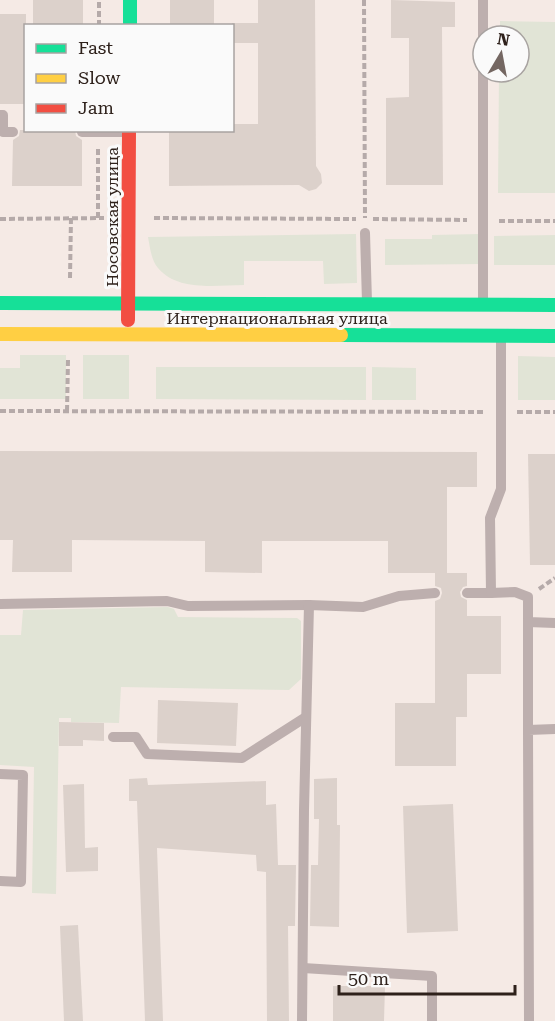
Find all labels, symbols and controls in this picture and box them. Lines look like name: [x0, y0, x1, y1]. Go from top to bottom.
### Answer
legend: [24, 24, 234, 132]
north arrow: [471, 24, 531, 84]
text: N: [496, 29, 511, 50]
text: Fast: [78, 37, 113, 58]
text: Slow: [78, 67, 120, 88]
text: Jam: [78, 97, 114, 118]
street label: Носовская улица: [103, 147, 122, 287]
street label: Интернациональная улица: [166, 309, 388, 328]
scale bar: [339, 958, 514, 996]
text: 50 m: [348, 968, 389, 989]

